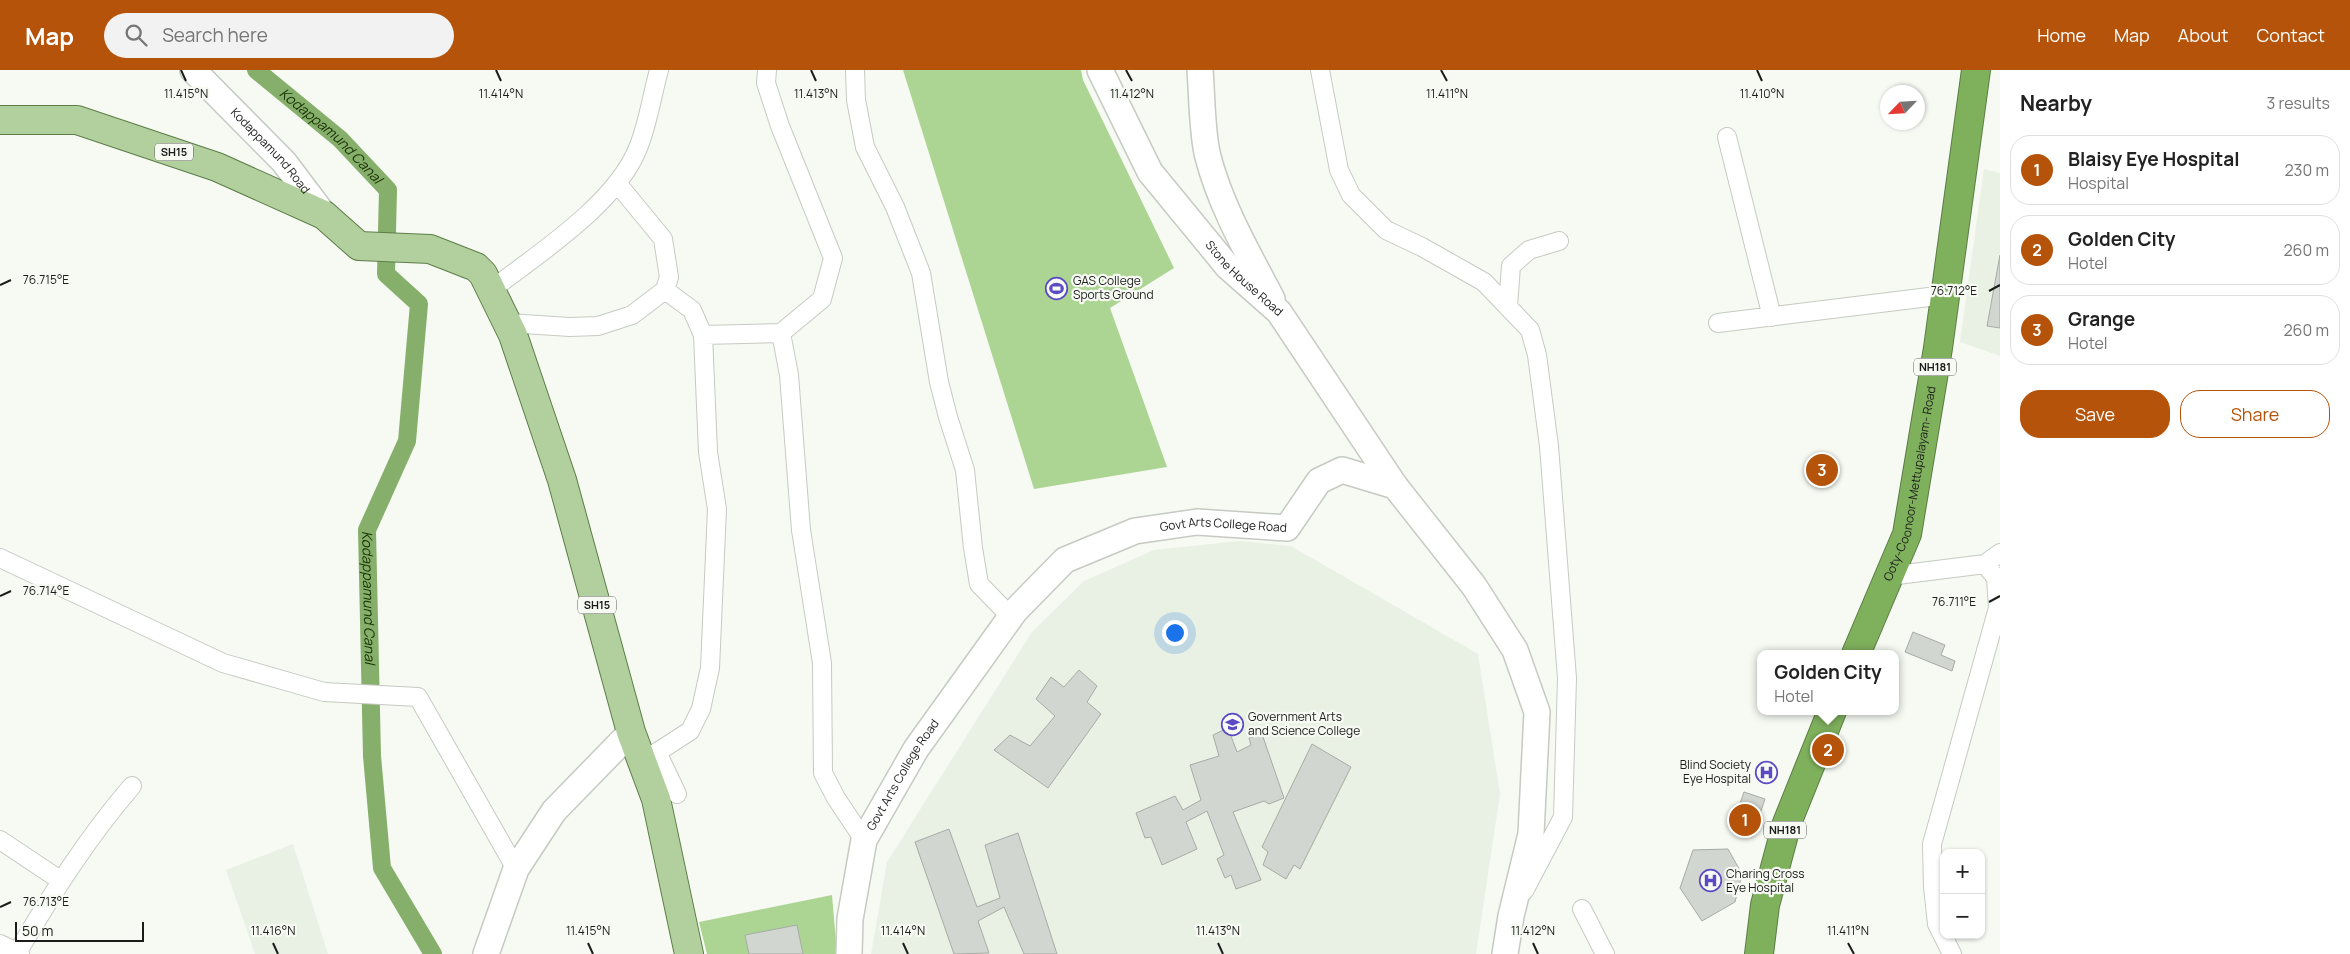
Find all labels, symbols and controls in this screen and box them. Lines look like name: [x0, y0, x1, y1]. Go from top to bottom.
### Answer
search box: [104, 13, 454, 58]
text: Map: [25, 19, 74, 52]
icon: search: [122, 21, 150, 49]
text: Search here: [162, 22, 268, 48]
text: Home: [2037, 23, 2086, 47]
text: Map: [2114, 23, 2150, 47]
text: About: [2178, 23, 2228, 47]
text: Contact: [2256, 23, 2325, 47]
water label: Kodappamund Canal: [276, 83, 388, 189]
text: 11.415°N: [164, 85, 208, 102]
text: 11.414°N: [479, 85, 523, 102]
text: 11.413°N: [794, 85, 838, 102]
text: 11.412°N: [1110, 85, 1154, 102]
text: 11.411°N: [1426, 85, 1468, 102]
text: 11.410°N: [1740, 85, 1784, 102]
north arrow: [1880, 85, 1925, 130]
text: Nearby: [2020, 89, 2092, 117]
text: 3 results: [2267, 92, 2330, 114]
street label: Kodappamund Road: [227, 104, 314, 197]
road number: SH15: [155, 144, 193, 160]
text: Blaisy Eye Hospital: [2068, 146, 2240, 172]
text: 1: [2033, 159, 2041, 181]
text: 230 m: [2285, 159, 2329, 181]
text: Hospital: [2068, 172, 2129, 194]
text: Golden City: [2068, 226, 2175, 252]
street label: Stone House Road: [1202, 237, 1287, 320]
text: 2: [2032, 239, 2042, 261]
text: 260 m: [2283, 239, 2329, 261]
text: Hotel: [2068, 252, 2108, 274]
text: 76.715°E: [23, 271, 69, 288]
place label: GAS College Sports Ground: [1073, 272, 1154, 303]
sports icon: GAS College Sports Ground: [1045, 276, 1069, 300]
text: 76.712°E: [1931, 282, 1977, 299]
text: Grange: [2068, 306, 2135, 332]
text: 3: [2032, 319, 2042, 341]
text: 260 m: [2283, 319, 2329, 341]
text: Hotel: [2068, 332, 2108, 354]
road number: NH181: [1914, 358, 1956, 376]
street label: Ooty-Coonoor-Mettupalayam- Road: [1879, 385, 1940, 584]
button: Save: [2020, 390, 2170, 438]
button: Share: [2180, 390, 2330, 438]
pin: 3: [1806, 451, 1838, 489]
street label: Govt Arts College Road: [1159, 513, 1287, 536]
water label: Kodappamund Canal: [358, 531, 380, 666]
text: 76.714°E: [23, 582, 69, 599]
text: 76.711°E: [1932, 593, 1976, 610]
road number: SH15: [578, 596, 616, 614]
your location: [1162, 620, 1188, 646]
popup: [1757, 650, 1899, 715]
text: Golden City: [1774, 659, 1882, 685]
text: Hotel: [1774, 685, 1814, 707]
place label: Government Arts and Science College: [1248, 708, 1360, 739]
school or university icon: Government Arts and Science College: [1220, 712, 1244, 736]
street label: Govt Arts College Road: [862, 716, 943, 834]
pin: 2: [1812, 731, 1844, 769]
place label: Blind Society Eye Hospital: [1680, 756, 1752, 787]
hospital icon: Blind Society Eye Hospital: [1755, 760, 1779, 784]
pin: 1: [1729, 801, 1761, 839]
road number: NH181: [1764, 822, 1806, 838]
map controls: [1940, 849, 1985, 939]
button: +: [1940, 849, 1985, 894]
place label: Charing Cross Eye Hospital: [1726, 865, 1805, 896]
hospital icon: Charing Cross Eye Hospital: [1698, 869, 1722, 893]
text: 76.713°E: [23, 893, 69, 910]
button: −: [1940, 894, 1985, 939]
scale bar: [15, 919, 144, 942]
text: 50 m: [22, 921, 53, 940]
text: 11.416°N: [251, 922, 295, 939]
text: 11.415°N: [566, 922, 610, 939]
text: 11.414°N: [881, 922, 925, 939]
text: 11.413°N: [1196, 922, 1240, 939]
text: 11.412°N: [1511, 922, 1555, 939]
text: 11.411°N: [1827, 922, 1869, 939]

